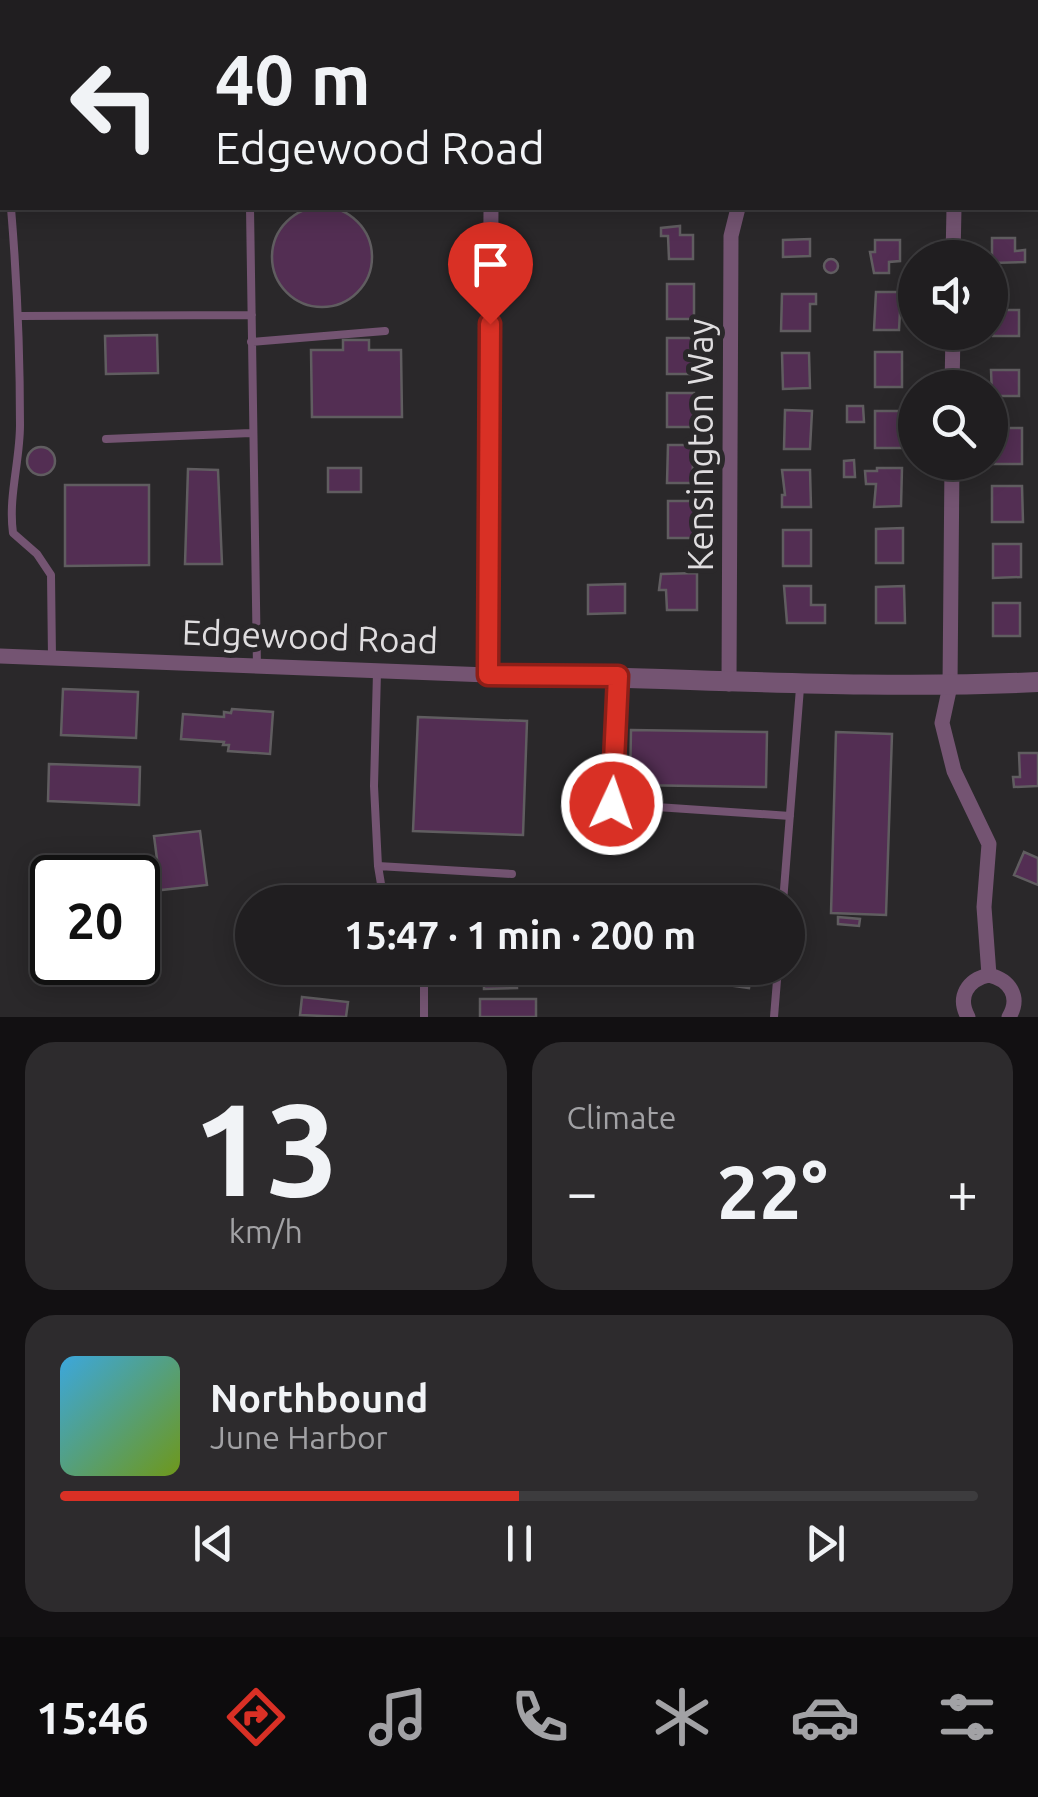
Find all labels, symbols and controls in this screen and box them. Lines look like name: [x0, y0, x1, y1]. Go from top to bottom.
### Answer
icon: left: [50, 40, 180, 170]
text: 40 m: [215, 40, 371, 118]
text: Edgewood Road: [215, 122, 545, 173]
pin: [448, 222, 533, 325]
icon: arrive: [463, 237, 518, 292]
map controls: [898, 240, 1008, 480]
button: sound: [898, 240, 1008, 350]
street label: Kensington Way: [680, 319, 720, 571]
button: search: [898, 370, 1008, 480]
street label: Edgewood Road: [181, 612, 439, 660]
position arrow: [560, 752, 664, 856]
speed limit sign: 20: [30, 855, 160, 985]
text: 15:47 · 1 min · 200 m: [344, 914, 696, 956]
text: 13: [192, 1075, 339, 1221]
text: Climate: [567, 1099, 677, 1135]
text: 22°: [717, 1149, 828, 1233]
text: −: [567, 1161, 598, 1222]
text: +: [947, 1161, 978, 1222]
text: km/h: [229, 1213, 303, 1249]
text: Northbound: [210, 1377, 428, 1419]
text: June Harbor: [210, 1419, 388, 1455]
icon: previous: [186, 1516, 241, 1571]
icon: pause: [492, 1516, 547, 1571]
icon: next: [798, 1516, 853, 1571]
icon: directions: [221, 1682, 291, 1752]
icon: music: [363, 1682, 433, 1752]
icon: phone: [505, 1682, 575, 1752]
icon: climate: [647, 1682, 717, 1752]
icon: car: [790, 1682, 860, 1752]
icon: filters: [932, 1682, 1002, 1752]
text: 15:46: [36, 1692, 149, 1743]

